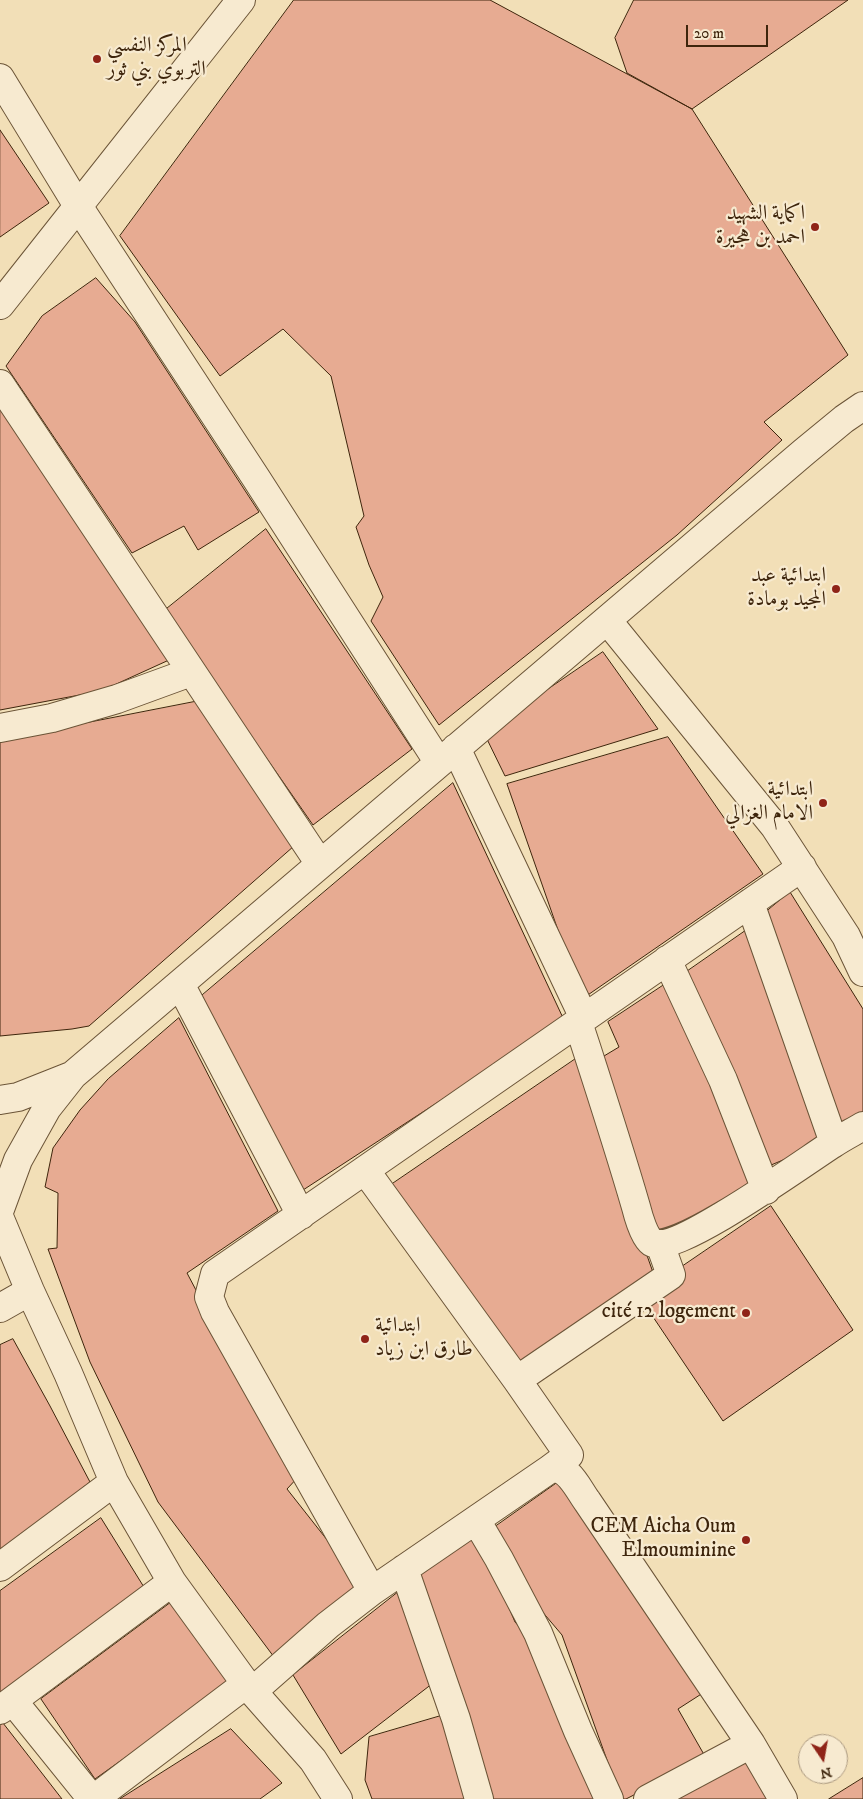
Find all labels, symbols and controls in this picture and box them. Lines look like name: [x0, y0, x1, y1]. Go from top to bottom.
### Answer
scale bar: [688, 15, 770, 47]
text: 20 m: [694, 24, 724, 43]
place label: المركز النفسي التربوي بني ثور: [107, 34, 206, 84]
marker: المركز النفسي التربوي بني ثور: [91, 53, 103, 65]
place label: اكماية الشهيد احمد بن هجيرة: [716, 202, 805, 252]
marker: اكماية الشهيد احمد بن هجيرة: [809, 221, 821, 233]
place label: ابتدائية عبد المجيد بومادة: [747, 564, 826, 614]
marker: ابتدائية عبد المجيد بومادة: [830, 583, 842, 595]
place label: ابتدائية الامام الغزالي: [725, 778, 813, 828]
marker: ابتدائية الامام الغزالي: [817, 797, 829, 809]
place label: cité 12 logement: [602, 1300, 736, 1326]
marker: cité 12 logement: [740, 1307, 752, 1319]
place label: ابتدائية طارق ابن زياد: [375, 1314, 473, 1364]
marker: ابتدائية طارق ابن زياد: [359, 1333, 371, 1345]
place label: CEM Aicha Oum Elmouminine: [590, 1515, 736, 1565]
marker: CEM Aicha Oum Elmouminine: [740, 1534, 752, 1546]
north arrow: [798, 1734, 848, 1784]
text: N: [818, 1763, 833, 1783]

